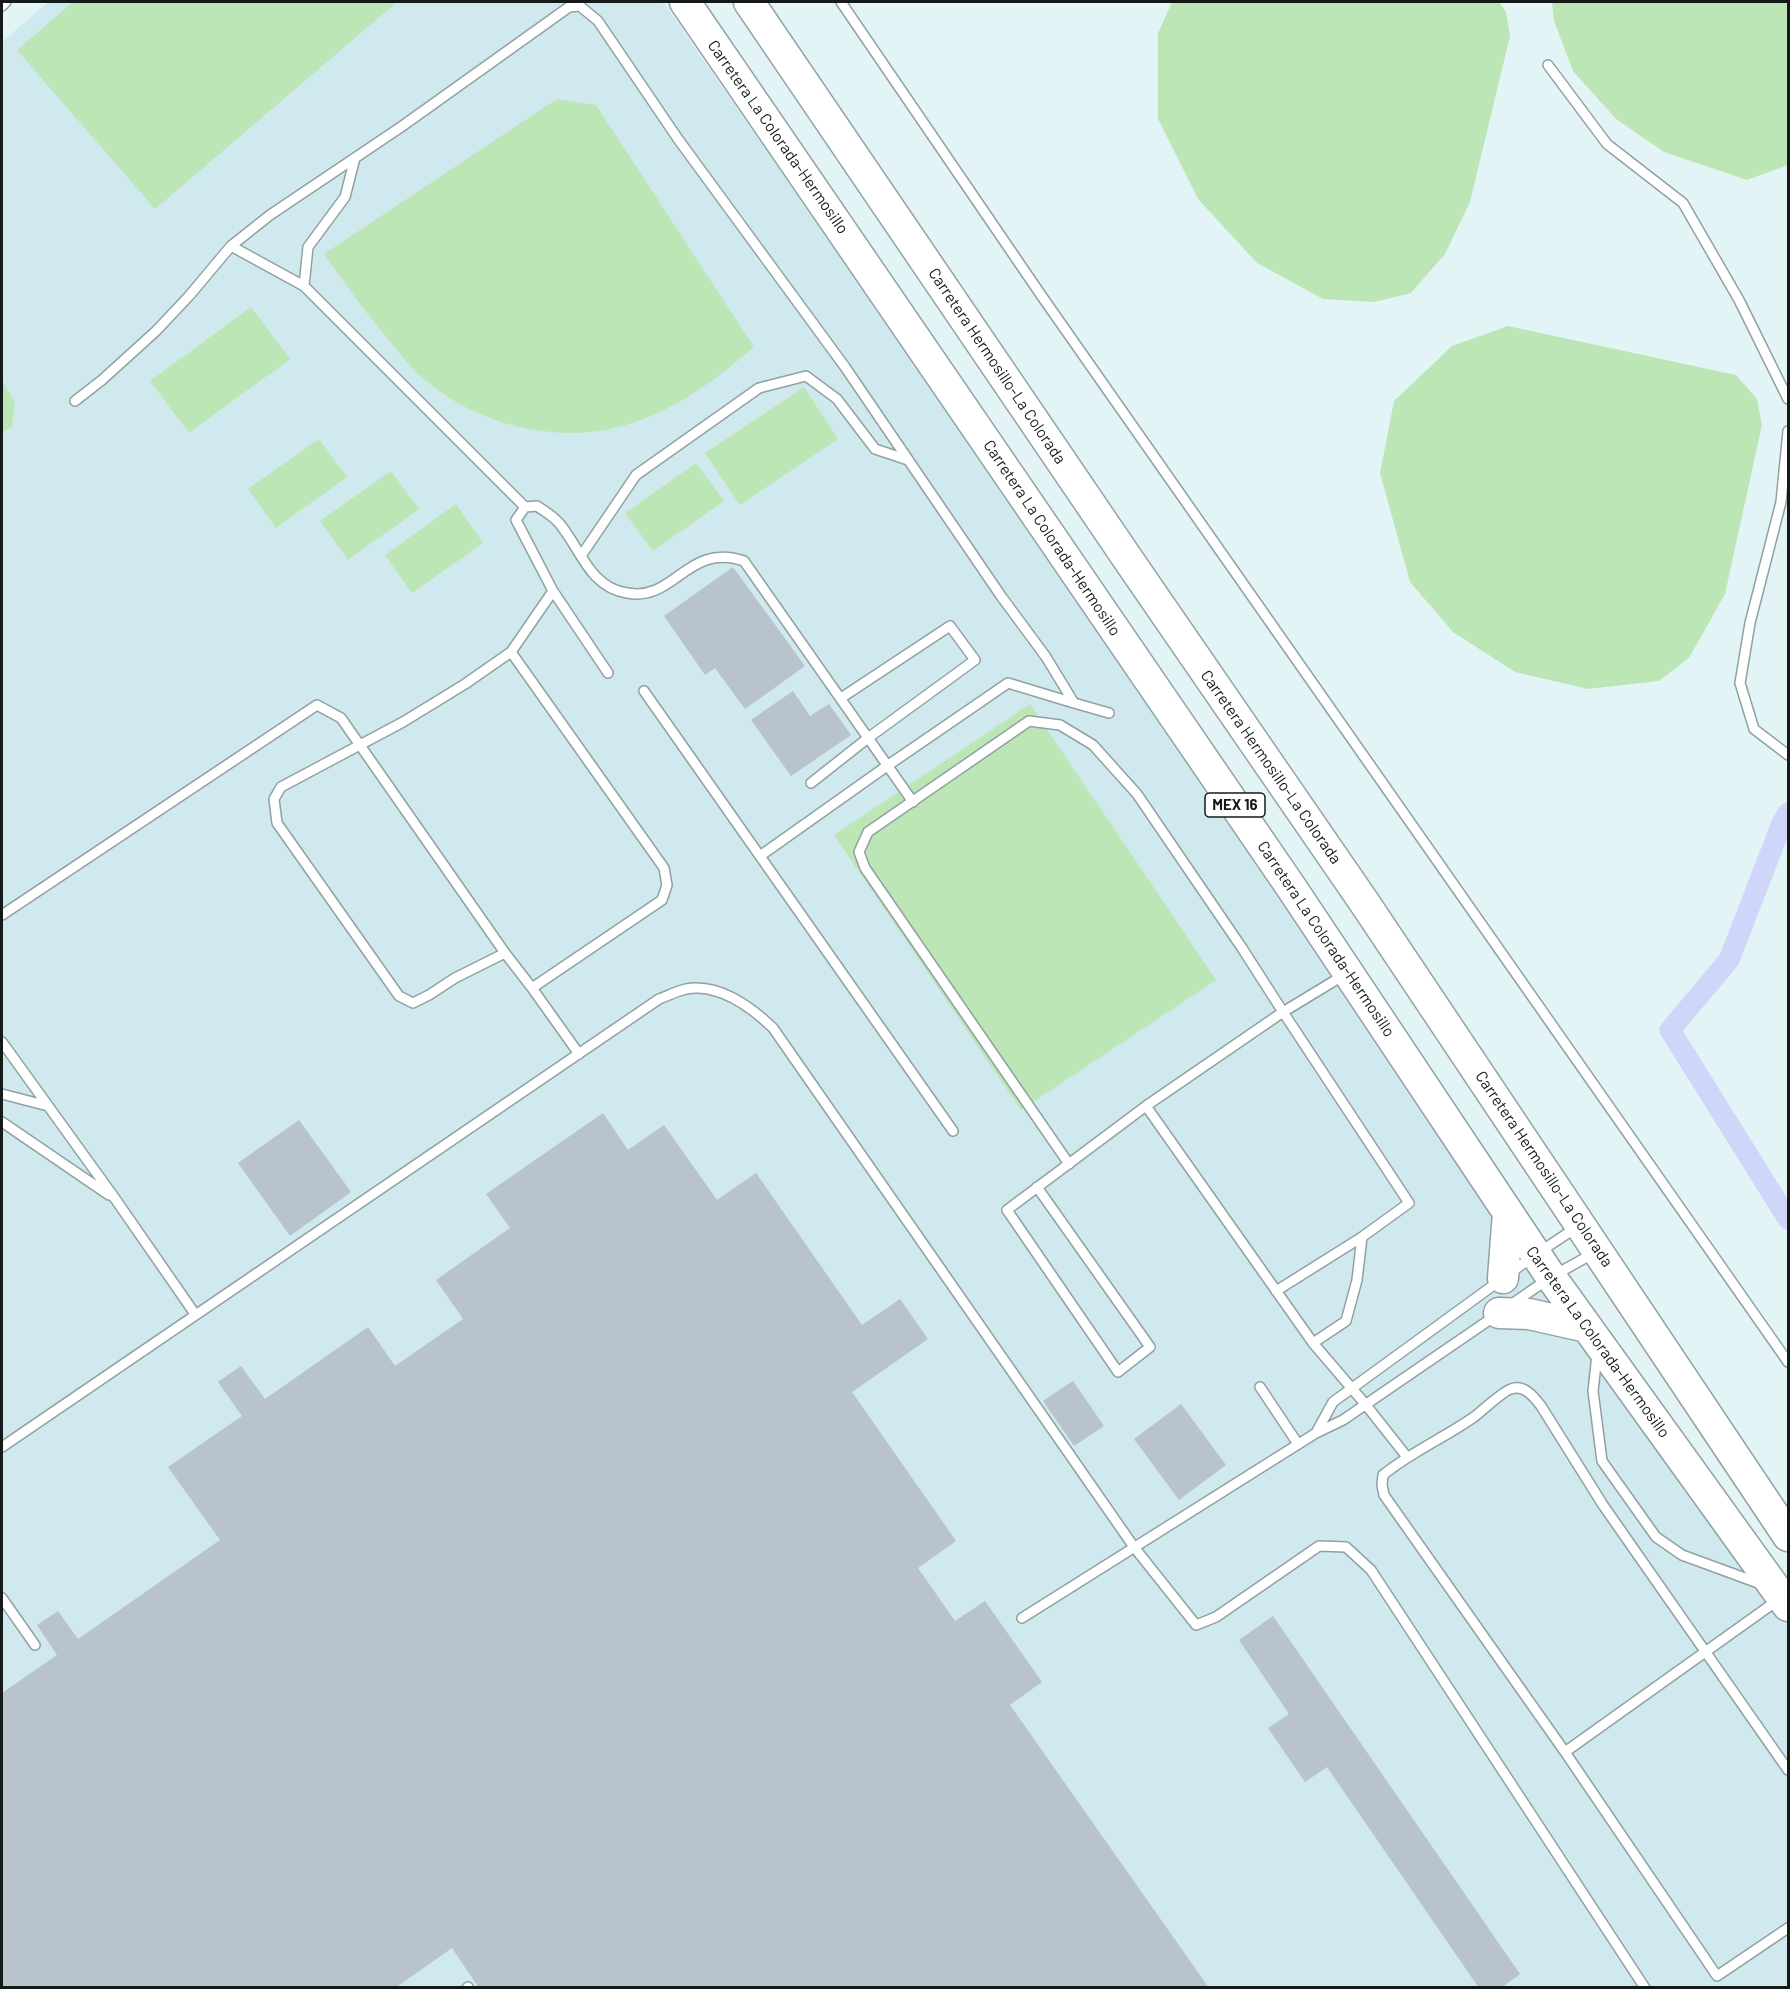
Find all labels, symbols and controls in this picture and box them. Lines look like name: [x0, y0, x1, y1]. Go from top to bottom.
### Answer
street label: Carretera La Colorada-Hermosillo: [704, 36, 852, 238]
street label: Carretera Hermosillo-La Colorada: [924, 264, 1070, 468]
street label: Carretera La Colorada-Hermosillo: [979, 436, 1125, 640]
street label: Carretera Hermosillo-La Colorada: [1197, 666, 1345, 868]
road number: MEX 16: [1205, 793, 1265, 817]
street label: Carretera La Colorada-Hermosillo: [1253, 837, 1399, 1041]
street label: Carretera Hermosillo-La Colorada: [1471, 1067, 1617, 1271]
street label: Carretera La Colorada-Hermosillo: [1522, 1243, 1674, 1441]

